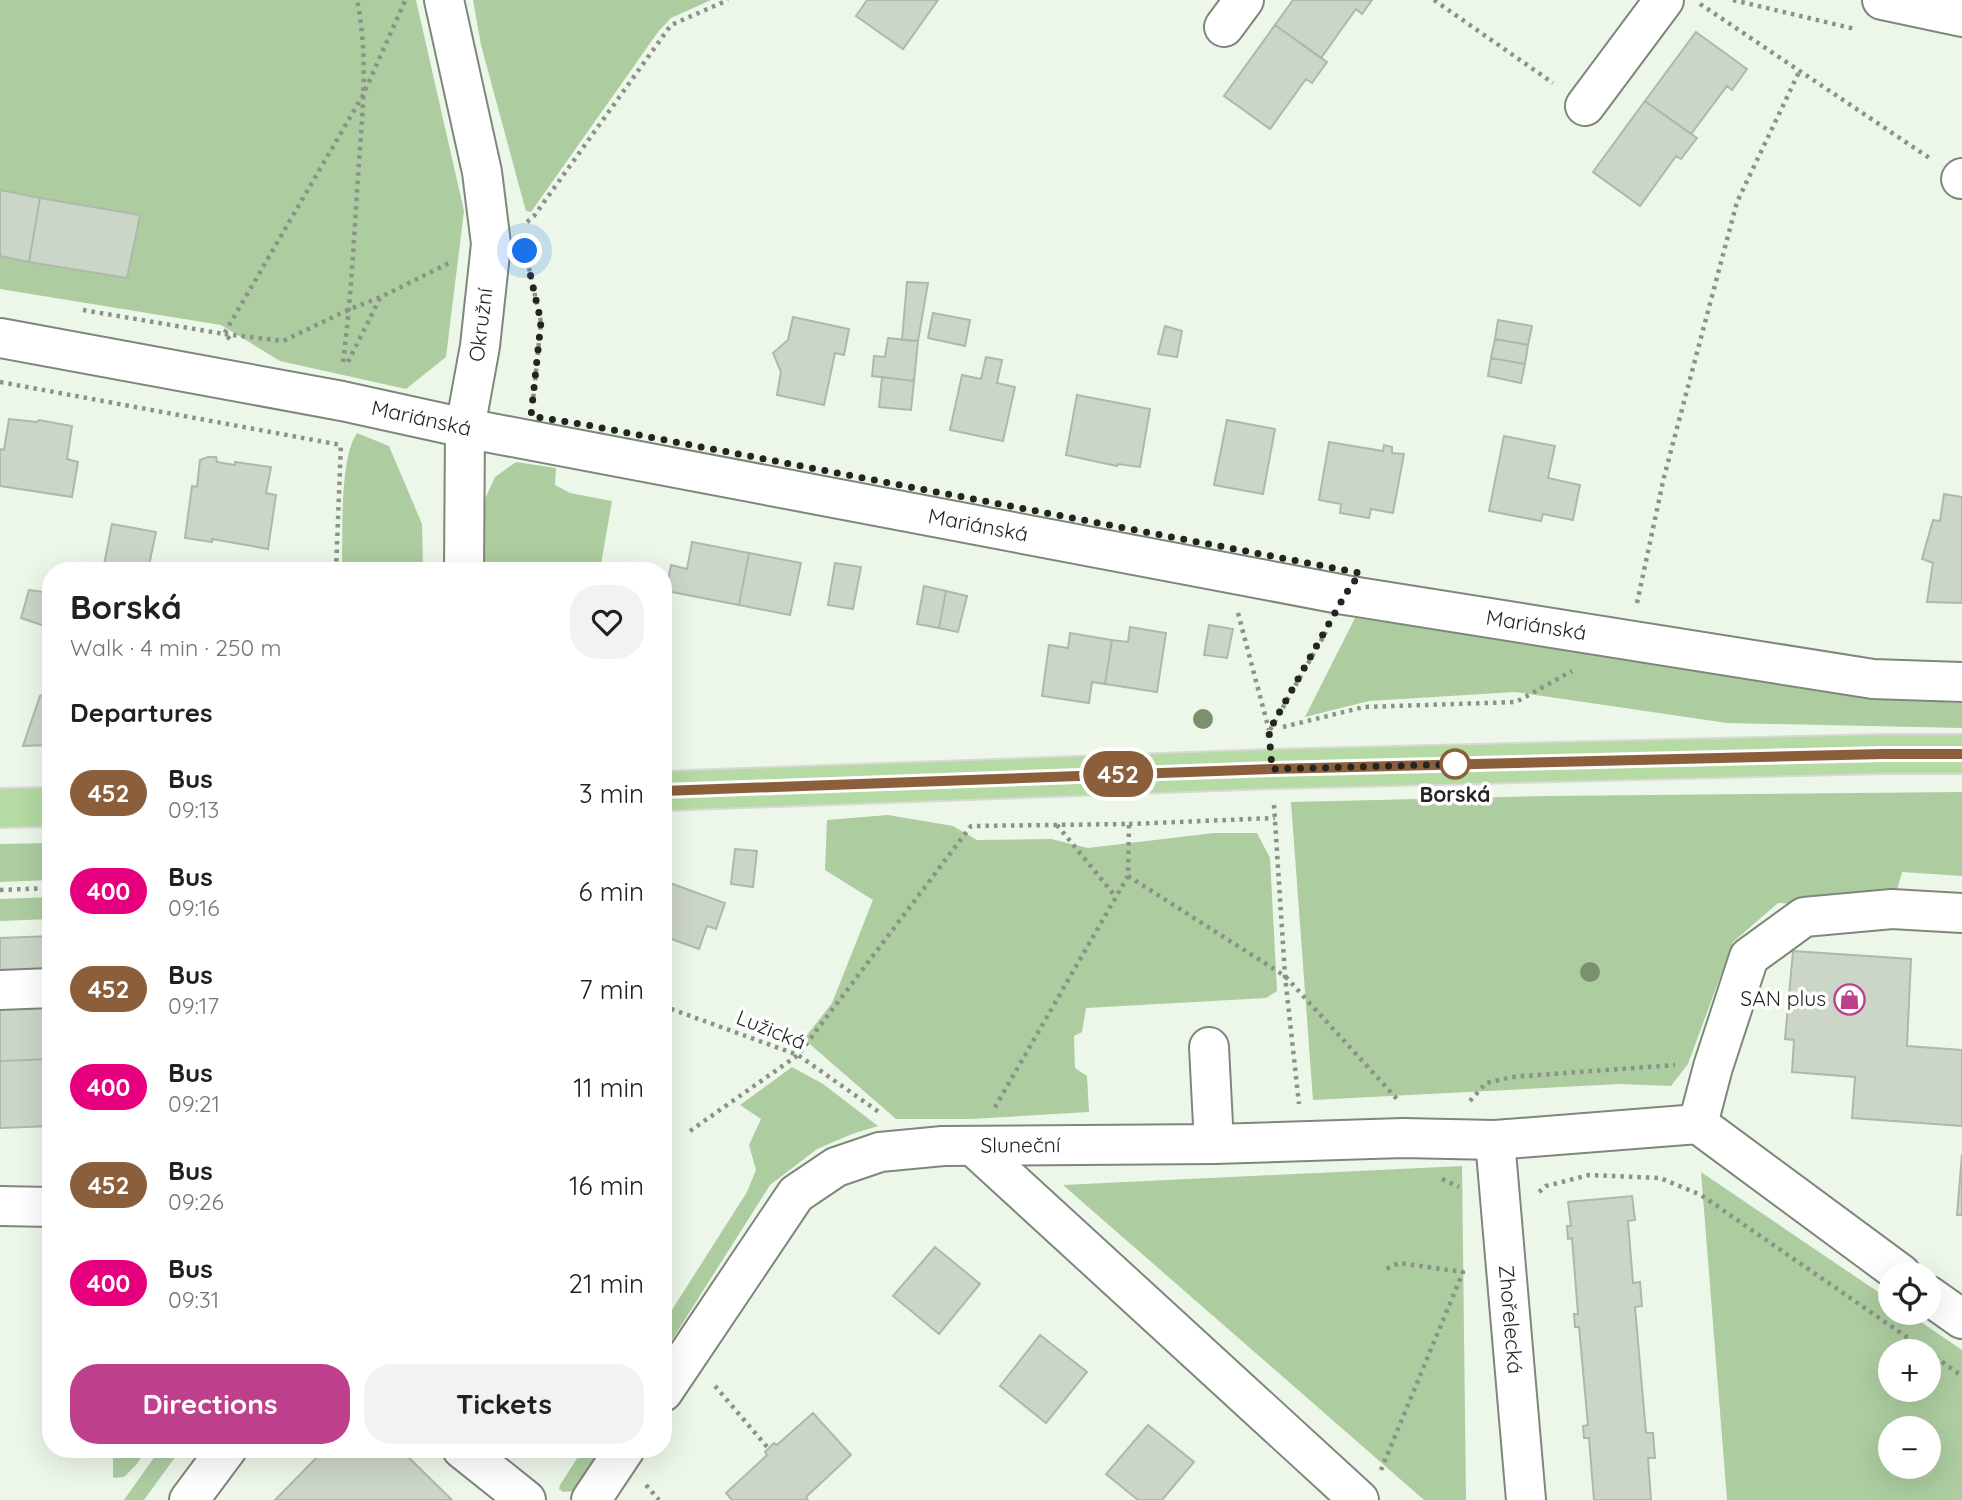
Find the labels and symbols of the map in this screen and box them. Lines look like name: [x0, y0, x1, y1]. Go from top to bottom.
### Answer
your location: [507, 233, 542, 268]
street label: Okružní: [463, 286, 497, 363]
street label: Mariánská: [369, 394, 474, 441]
street label: Mariánská: [926, 502, 1031, 547]
street label: Mariánská: [1484, 604, 1588, 645]
marker: Borská: [1440, 749, 1470, 779]
line badge: 452: [1078, 751, 1158, 797]
place label: Borská: [1419, 781, 1491, 807]
shop icon: SAN plus: [1832, 982, 1866, 1016]
place label: SAN plus: [1740, 985, 1826, 1011]
street label: Lužická: [733, 1003, 810, 1055]
street label: Sluneční: [980, 1131, 1061, 1158]
street label: Zhořelecká: [1494, 1264, 1529, 1375]

